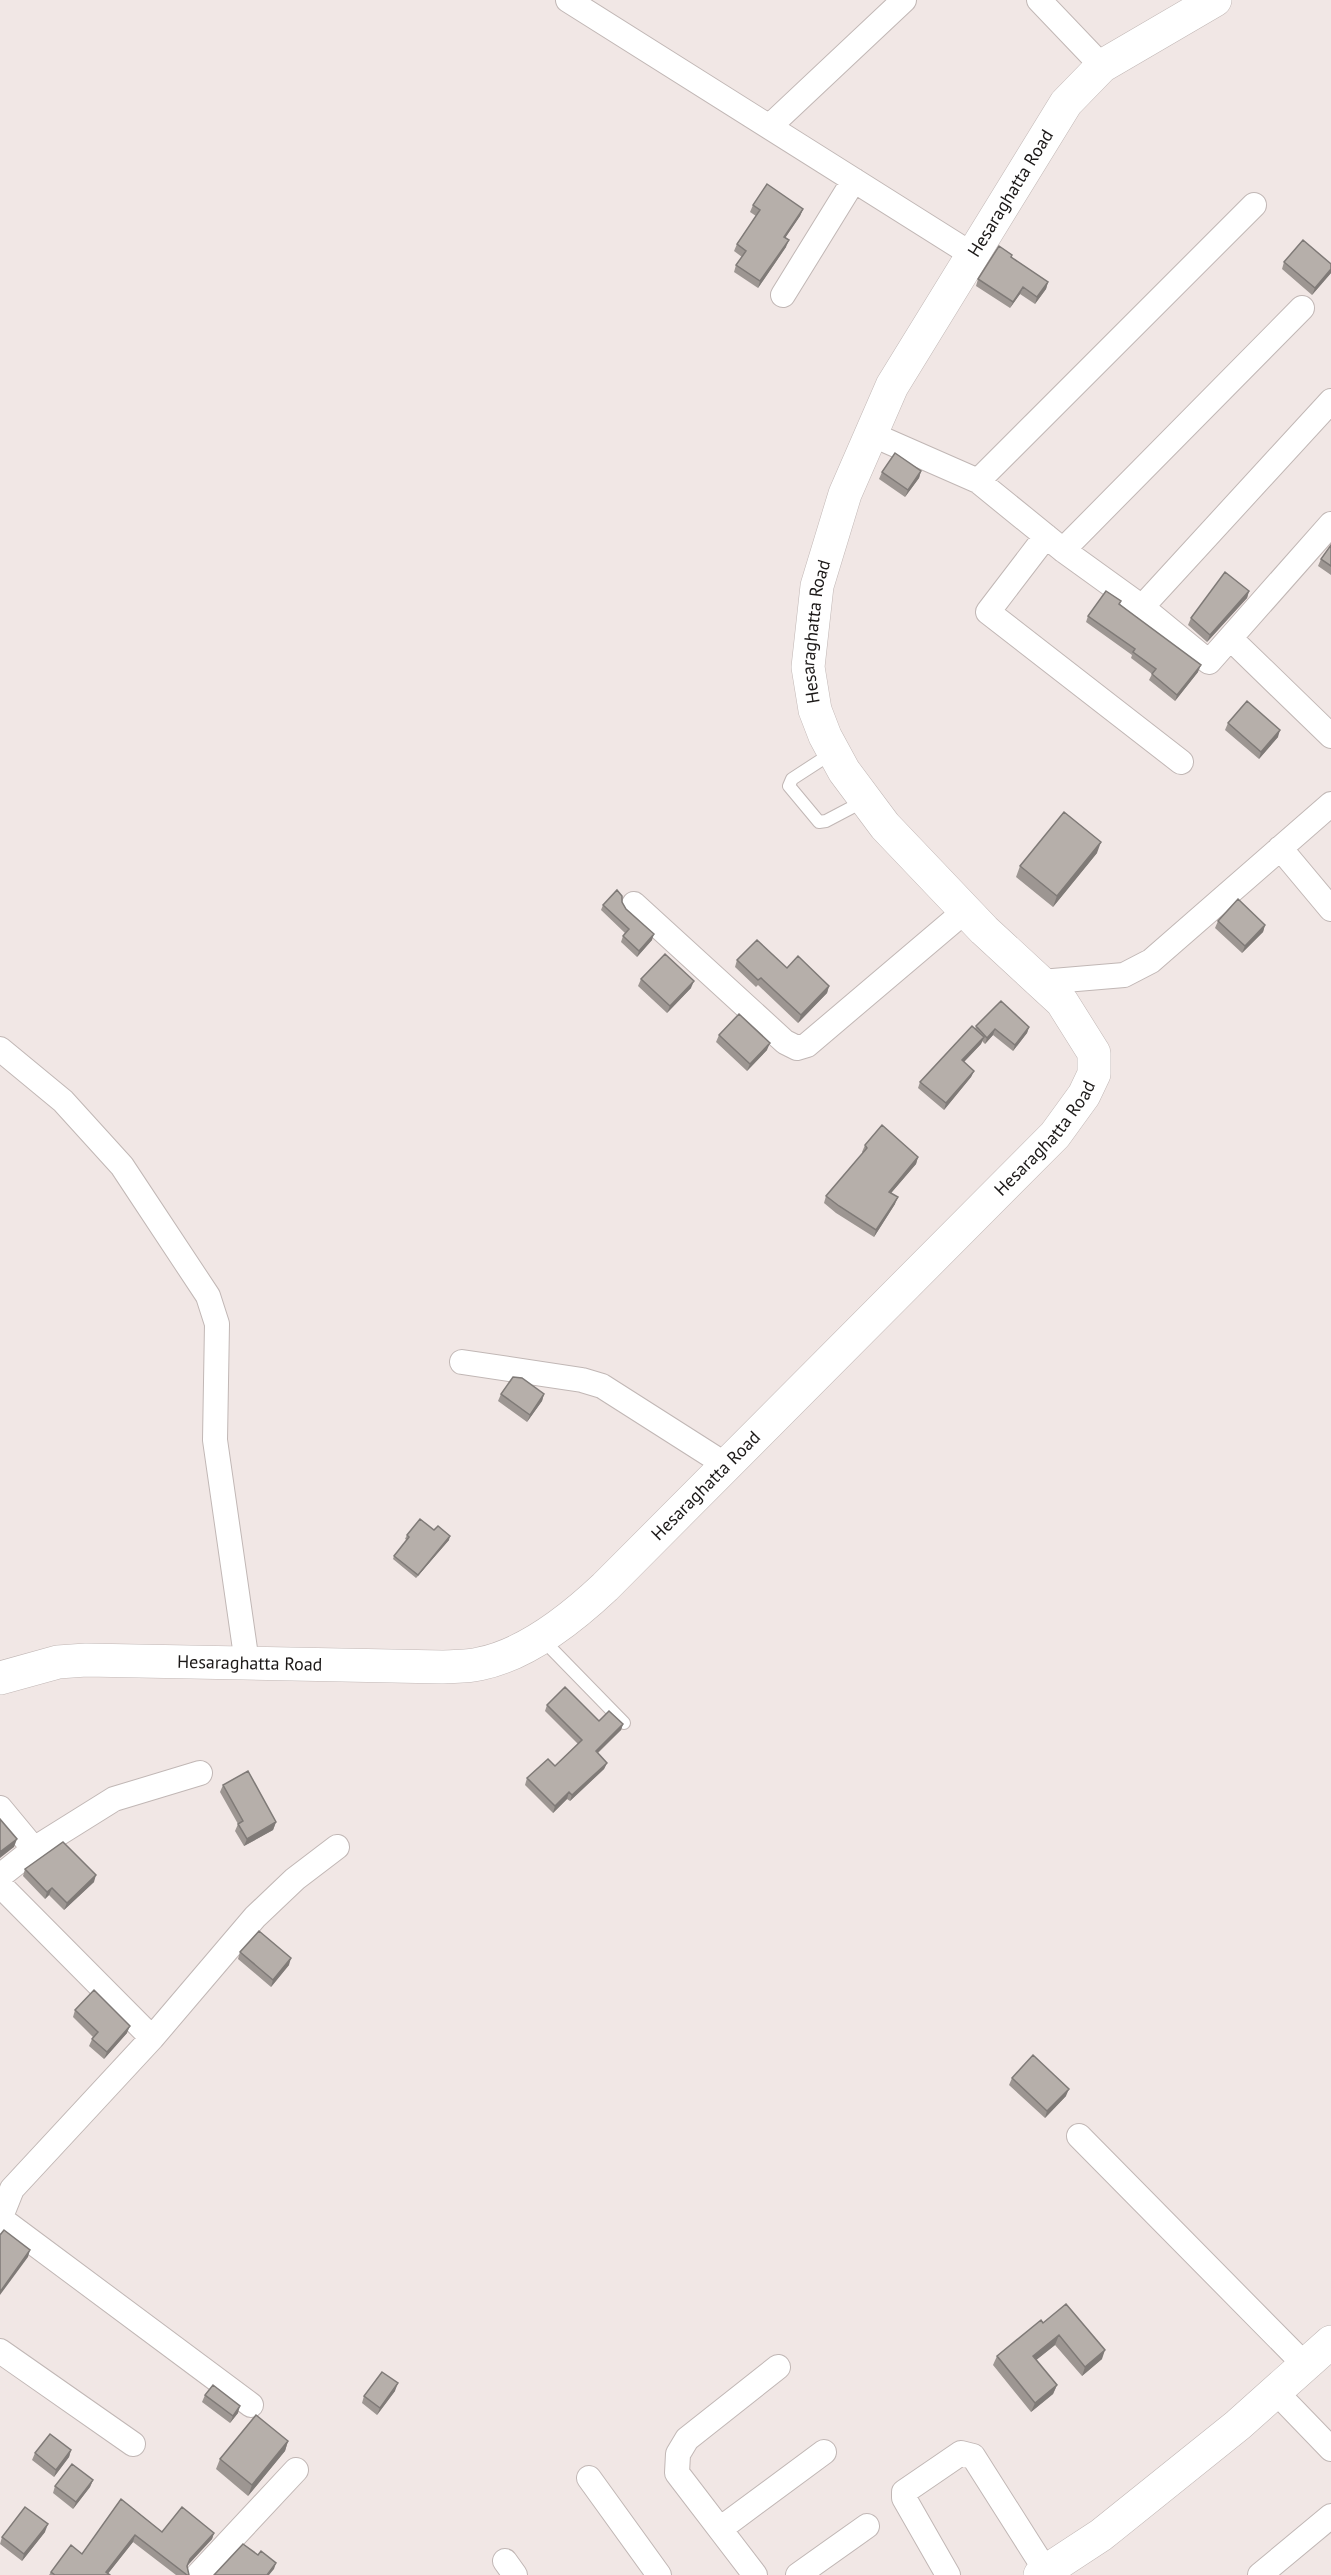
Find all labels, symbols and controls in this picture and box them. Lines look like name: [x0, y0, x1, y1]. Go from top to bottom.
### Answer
street label: Hesaraghatta Road: [962, 125, 1058, 261]
street label: Hesaraghatta Road: [796, 557, 835, 705]
street label: Hesaraghatta Road: [989, 1077, 1100, 1201]
street label: Hesaraghatta Road: [646, 1426, 765, 1545]
street label: Hesaraghatta Road: [177, 1650, 323, 1676]

